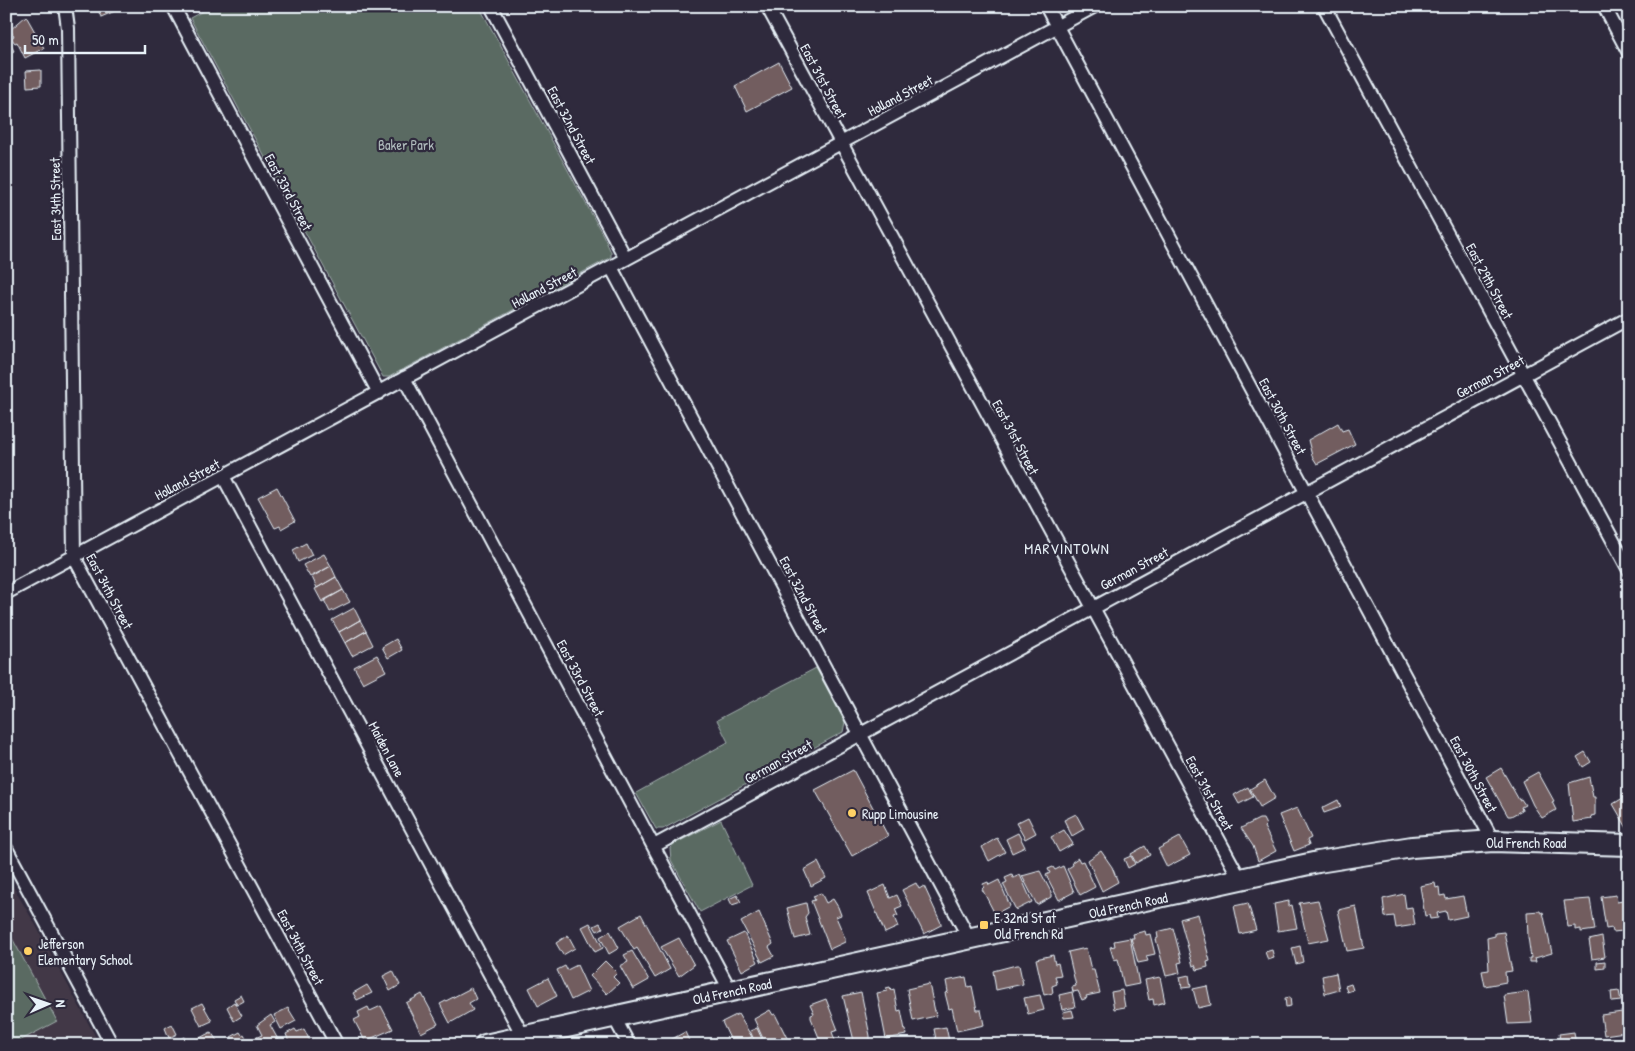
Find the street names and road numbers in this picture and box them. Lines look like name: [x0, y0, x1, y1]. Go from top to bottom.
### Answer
street label: East 31st Street: [796, 40, 852, 122]
street label: Holland Street: [864, 70, 936, 120]
street label: East 32nd Street: [544, 83, 601, 167]
street label: East 33rd Street: [261, 150, 317, 234]
street label: East 34th Street: [45, 157, 65, 241]
street label: East 29th Street: [1462, 240, 1518, 322]
street label: Holland Street: [508, 262, 580, 312]
street label: German Street: [1452, 350, 1528, 402]
street label: East 30th Street: [1255, 374, 1311, 458]
street label: East 31st Street: [988, 396, 1044, 478]
street label: Holland Street: [151, 454, 223, 504]
street label: German Street: [1096, 542, 1172, 594]
street label: East 34th Street: [82, 550, 138, 632]
street label: East 32nd Street: [776, 553, 833, 637]
street label: East 33rd Street: [553, 636, 609, 720]
street label: Maiden Lane: [364, 718, 410, 780]
street label: East 30th Street: [1446, 732, 1502, 816]
street label: German Street: [741, 734, 815, 787]
street label: East 31st Street: [1182, 752, 1238, 834]
street label: Old French Road: [1486, 833, 1567, 852]
street label: Old French Road: [1087, 887, 1170, 923]
street label: East 34th Street: [273, 906, 329, 988]
street label: Old French Road: [691, 973, 774, 1009]

